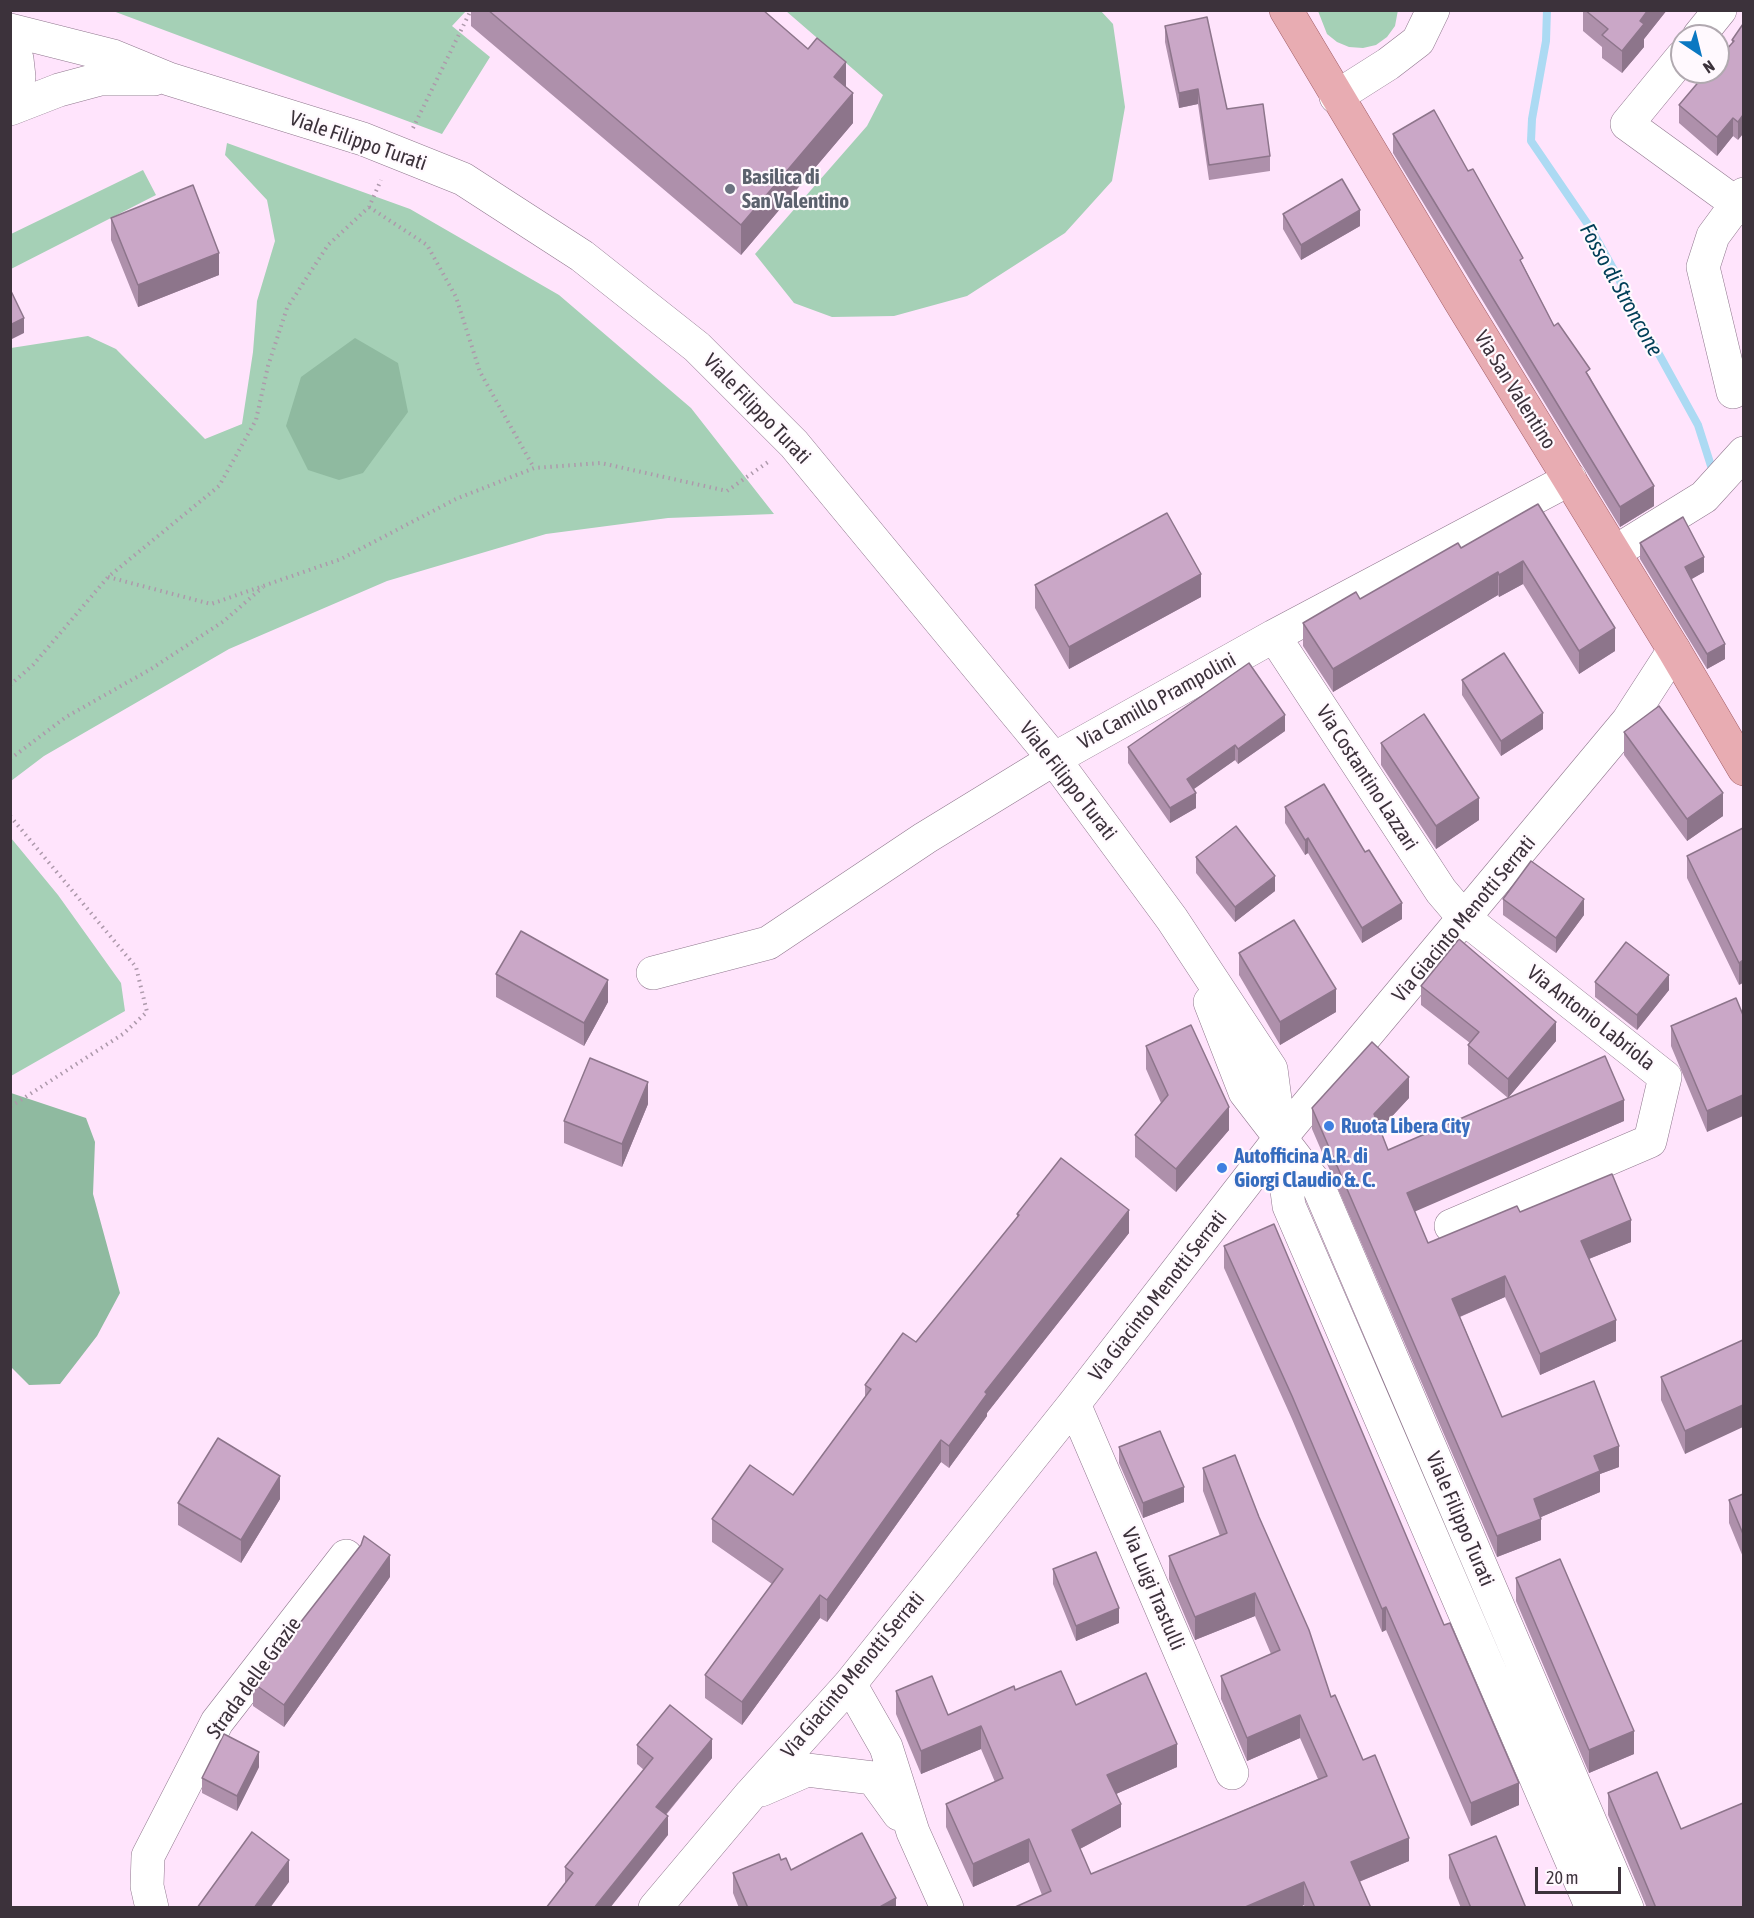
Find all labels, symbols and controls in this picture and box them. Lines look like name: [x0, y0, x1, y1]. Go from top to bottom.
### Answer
north arrow: [1670, 24, 1730, 84]
text: N: [1700, 57, 1718, 77]
street label: Viale Filippo Turati: [286, 106, 430, 176]
place label: Basilica di San Valentino: [742, 164, 849, 214]
marker: Basilica di San Valentino: [723, 182, 737, 196]
water label: Fosso di Stroncone: [1574, 219, 1668, 361]
street label: Via San Valentino: [1469, 326, 1561, 454]
street label: Viale Filippo Turati: [698, 349, 816, 469]
street label: Via Camillo Prampolini: [1074, 647, 1240, 755]
street label: Via Costantino Lazzari: [1311, 701, 1423, 855]
street label: Viale Filippo Turati: [1014, 717, 1122, 845]
street label: Via Giacinto Menotti Serrati: [1387, 831, 1541, 1007]
street label: Via Antonio Labriola: [1522, 960, 1660, 1076]
place label: Ruota Libera City: [1341, 1113, 1470, 1139]
marker: Ruota Libera City: [1322, 1119, 1336, 1133]
place label: Autofficina A.R. di Giorgi Claudio &. C.: [1234, 1143, 1375, 1193]
marker: Autofficina A.R. di Giorgi Claudio &. C.: [1215, 1161, 1229, 1175]
street label: Via Giacinto Menotti Serrati: [1084, 1206, 1232, 1386]
street label: Viale Filippo Turati: [1420, 1448, 1500, 1590]
street label: Via Luigi Trastulli: [1116, 1524, 1190, 1654]
street label: Via Giacinto Menotti Serrati: [776, 1587, 930, 1763]
street label: Strada delle Grazie: [201, 1612, 307, 1744]
scale bar: [1538, 1855, 1624, 1893]
text: 20 m: [1546, 1867, 1578, 1888]

